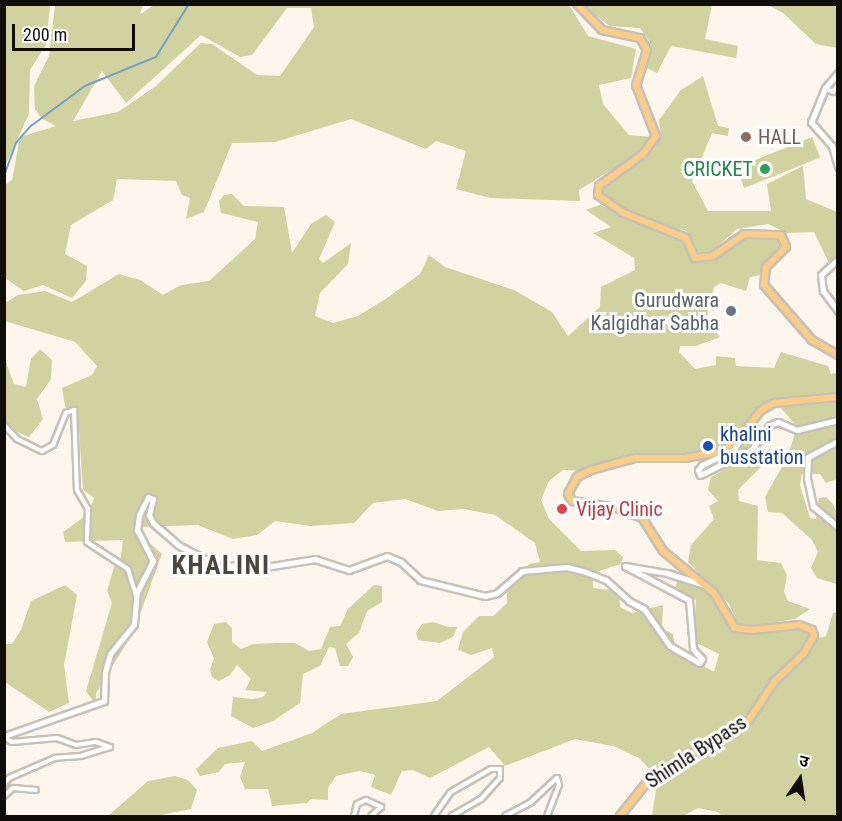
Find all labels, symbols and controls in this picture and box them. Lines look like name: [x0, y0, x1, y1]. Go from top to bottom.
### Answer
scale bar: [15, 12, 138, 50]
text: 200 m: [23, 24, 67, 45]
place label: HALL: [758, 125, 801, 149]
marker: HALL: [739, 130, 753, 144]
place label: CRICKET: [683, 157, 753, 181]
marker: CRICKET: [758, 162, 772, 176]
place label: Gurudwara Kalgidhar Sabha: [591, 288, 719, 335]
marker: Gurudwara Kalgidhar Sabha: [724, 304, 738, 318]
place label: khalini busstation: [720, 422, 804, 469]
marker: khalini busstation: [701, 439, 715, 453]
place label: Vijay Clinic: [576, 497, 663, 521]
marker: Vijay Clinic: [553, 500, 571, 518]
district label: KHALINI: [172, 550, 270, 582]
street label: Shimla Bypass: [641, 711, 751, 793]
north arrow: [770, 749, 830, 809]
text: उ: [797, 751, 811, 771]

